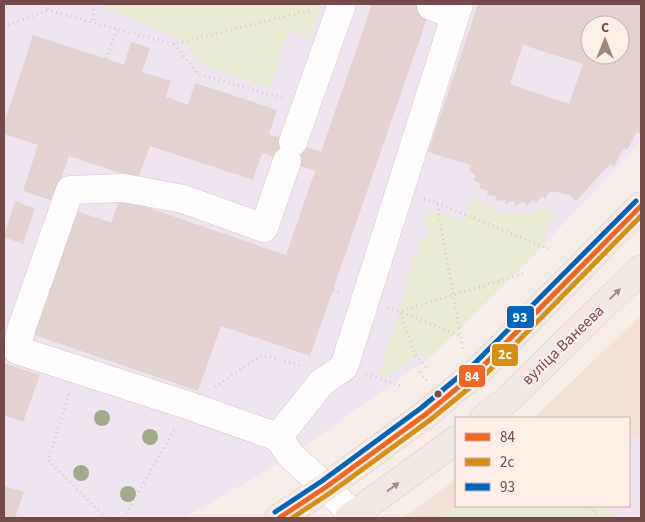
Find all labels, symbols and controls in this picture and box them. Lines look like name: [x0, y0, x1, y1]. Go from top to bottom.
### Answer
north arrow: [580, 15, 630, 65]
text: С: [601, 18, 609, 38]
one-way arrow: [609, 289, 621, 301]
street label: вуліца Ванеева: [517, 300, 609, 390]
line badge: 93: [506, 305, 535, 329]
text: 93: [513, 308, 527, 328]
line badge: 2с: [491, 343, 519, 367]
text: 2с: [498, 345, 512, 365]
line badge: 84: [458, 364, 486, 388]
text: 84: [465, 367, 480, 387]
unlabelled marker: [433, 389, 443, 399]
legend: [455, 417, 630, 507]
text: 84: [500, 427, 515, 448]
text: 2с: [500, 452, 514, 473]
text: 93: [500, 477, 515, 498]
one-way arrow: [386, 481, 399, 492]

